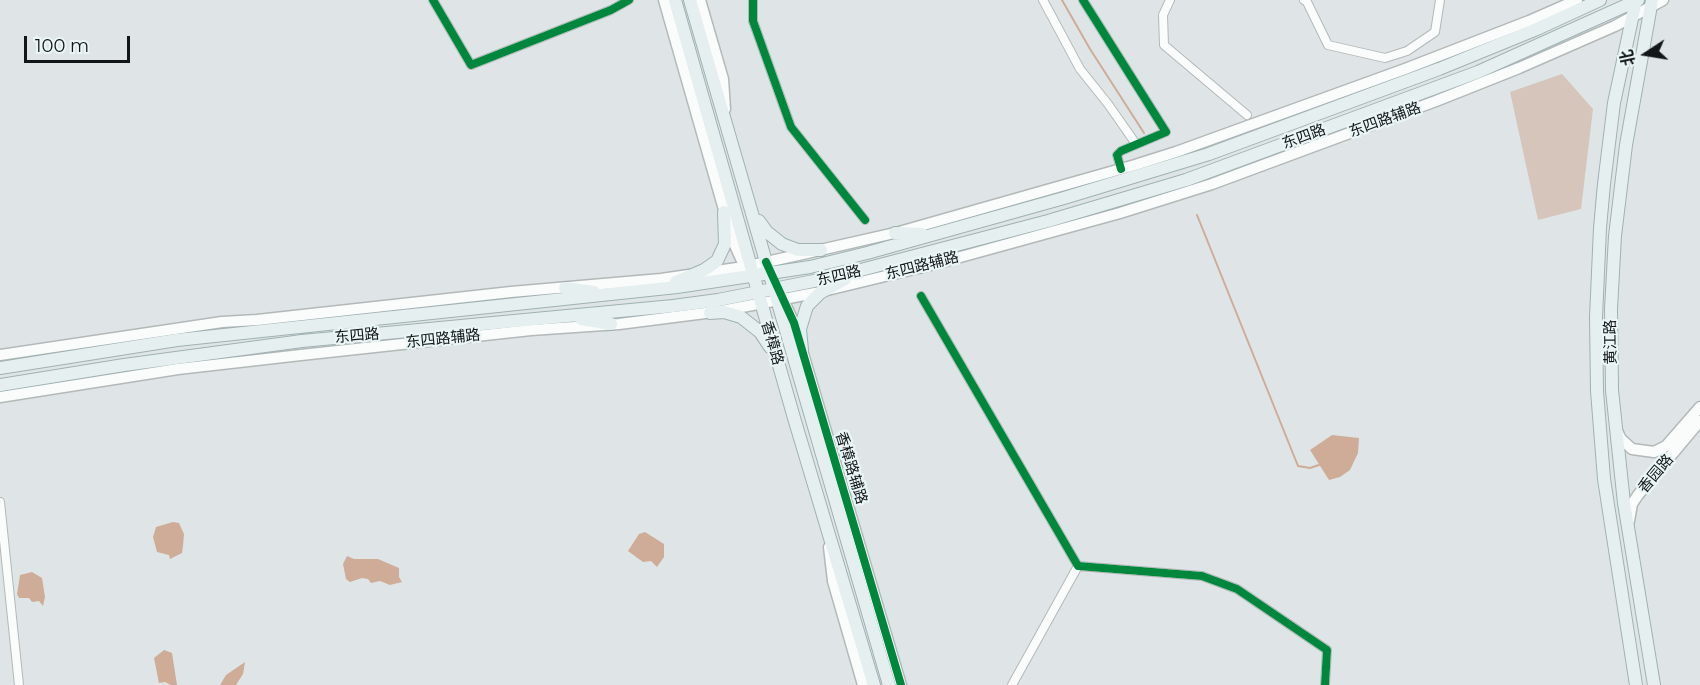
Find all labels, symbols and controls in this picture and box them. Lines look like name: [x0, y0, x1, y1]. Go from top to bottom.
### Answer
scale bar: [27, 24, 134, 62]
north arrow: [1616, 24, 1676, 84]
text: 100 m: [35, 35, 89, 57]
text: 北: [1617, 48, 1639, 68]
street label: 东四路辅路: [1347, 99, 1423, 141]
street label: 东四路: [1280, 121, 1328, 153]
street label: 东四路辅路: [883, 248, 961, 284]
street label: 东四路: [815, 262, 863, 290]
street label: 香樟路: [757, 319, 787, 367]
street label: 黄江路: [1602, 319, 1620, 365]
street label: 东四路: [334, 325, 380, 347]
street label: 东四路辅路: [405, 326, 481, 352]
street label: 香樟路辅路: [831, 430, 871, 506]
street label: 香园路: [1635, 451, 1677, 497]

